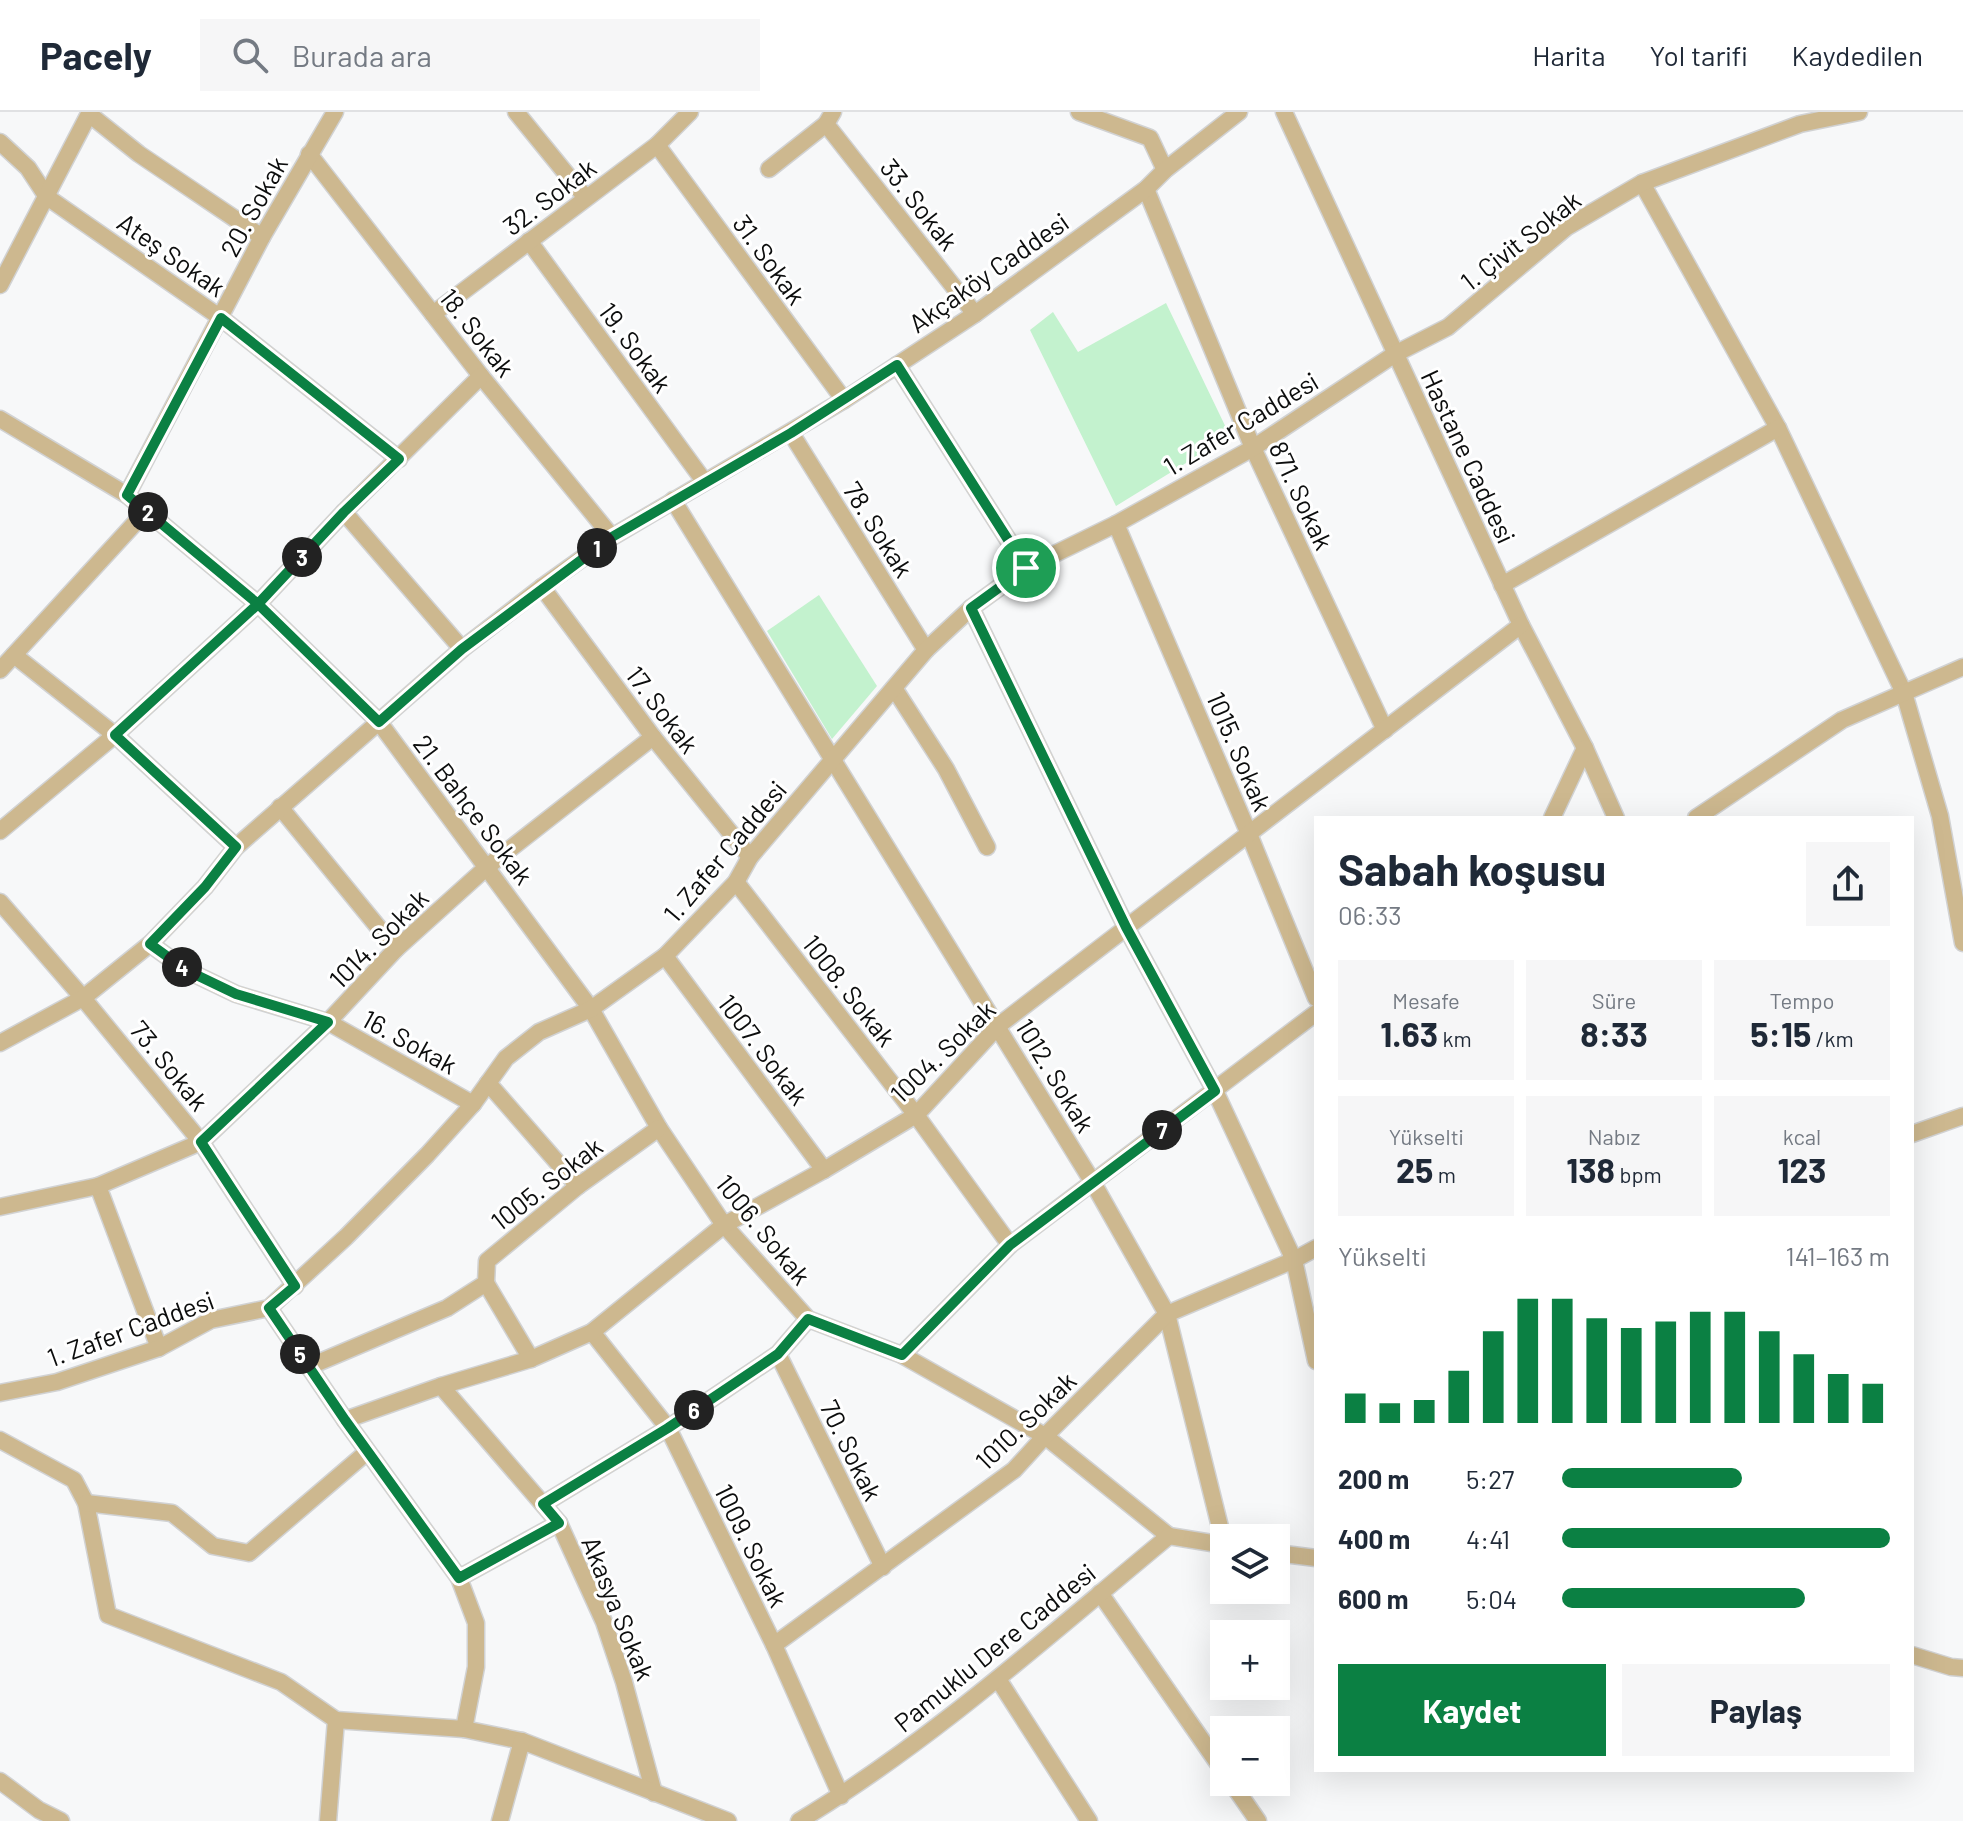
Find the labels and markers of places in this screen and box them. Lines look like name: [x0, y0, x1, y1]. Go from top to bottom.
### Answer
pin: 2: [128, 492, 168, 532]
pin: 1: [577, 528, 617, 568]
pin: [992, 534, 1060, 602]
pin: 3: [282, 537, 322, 577]
pin: 4: [162, 947, 202, 987]
pin: 7: [1142, 1110, 1182, 1150]
pin: 5: [280, 1334, 320, 1374]
pin: 6: [674, 1390, 714, 1430]

